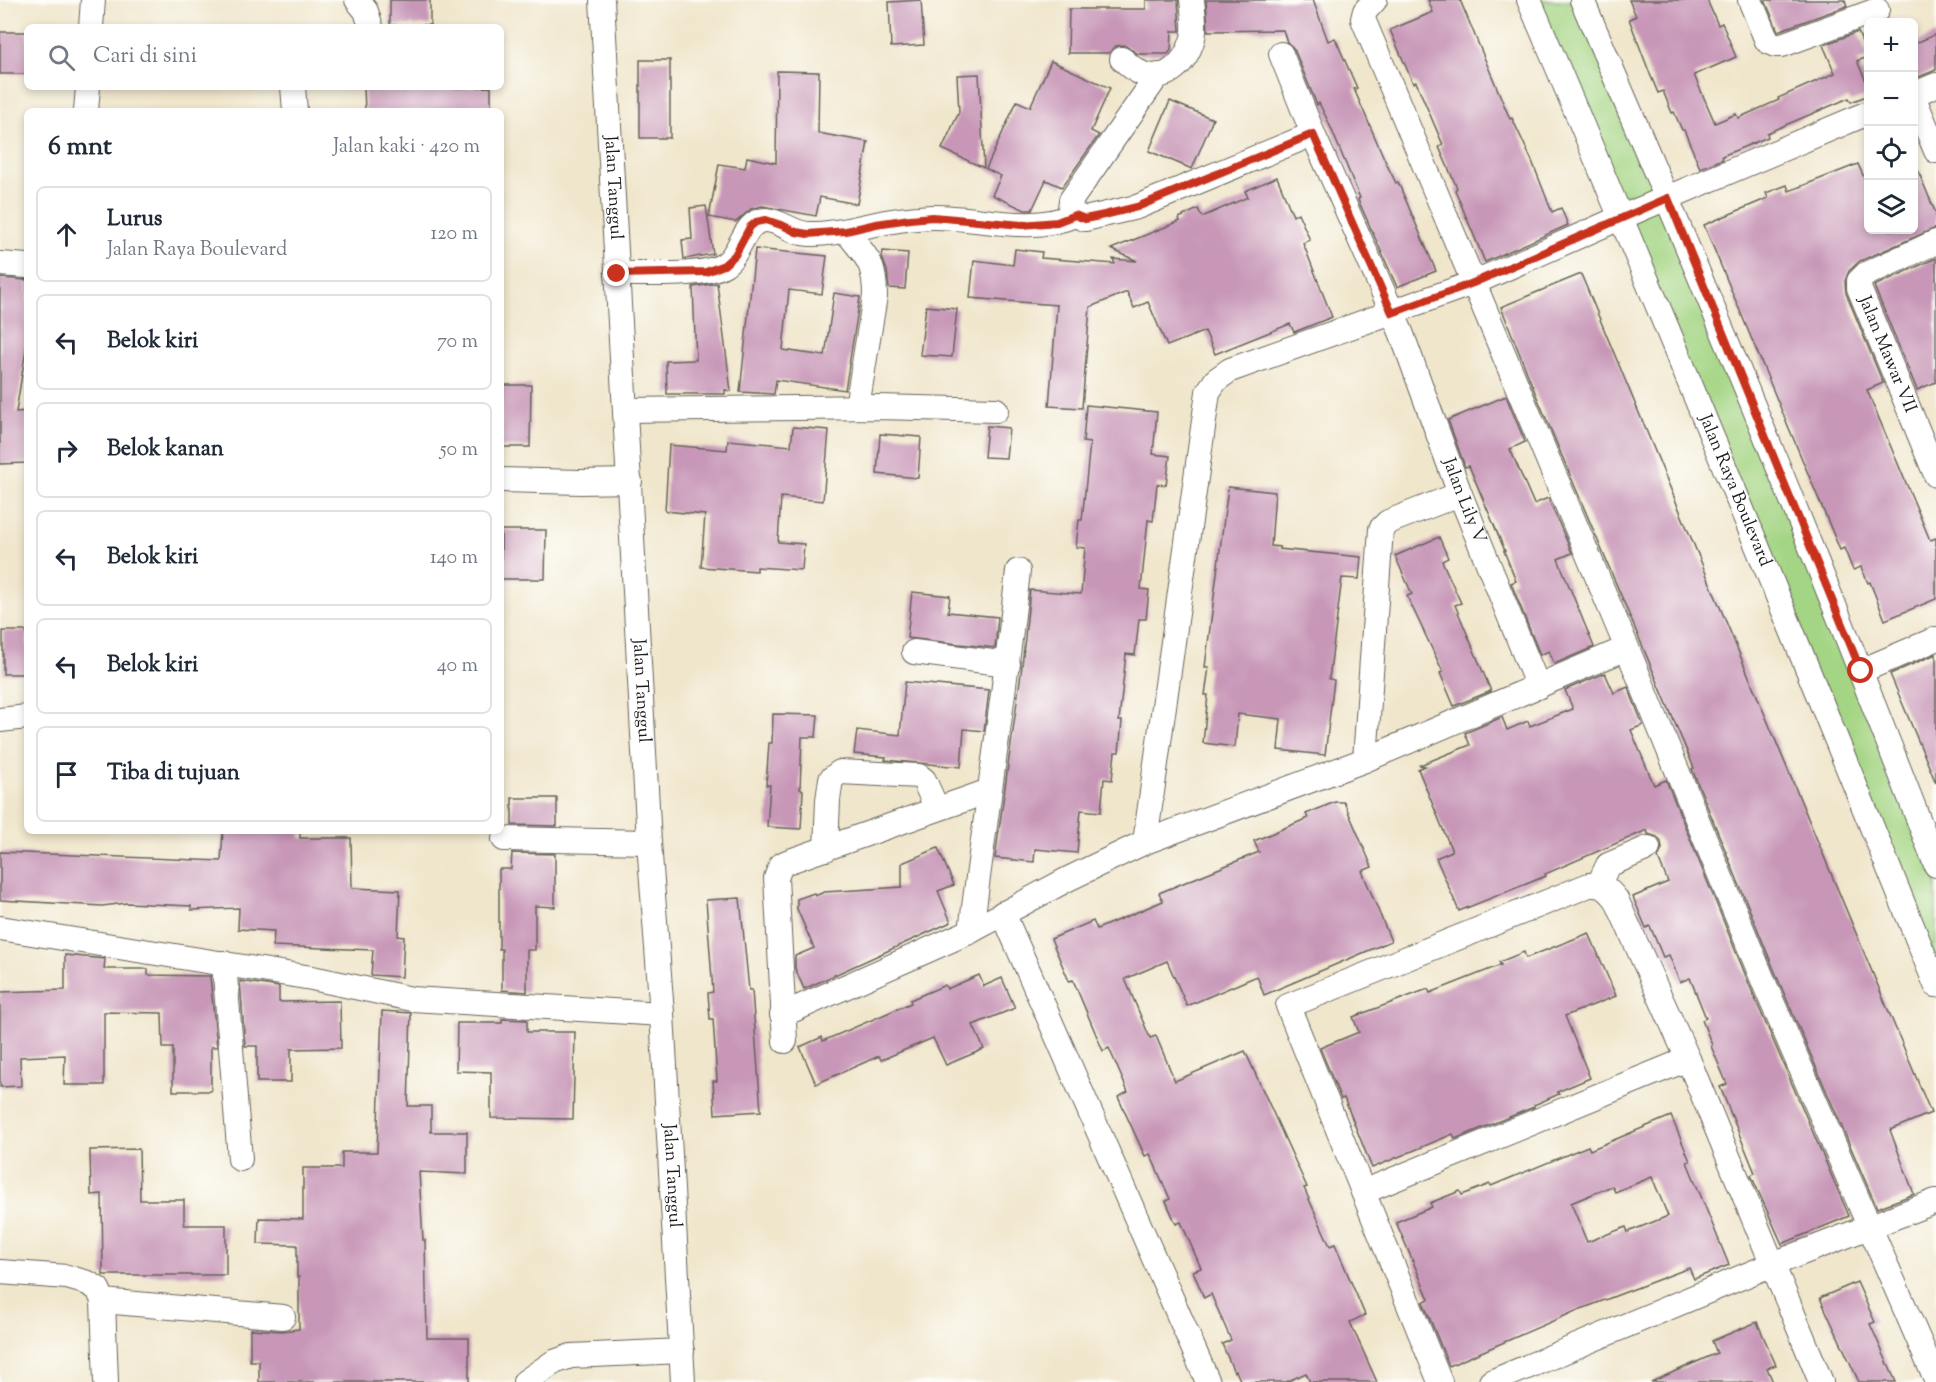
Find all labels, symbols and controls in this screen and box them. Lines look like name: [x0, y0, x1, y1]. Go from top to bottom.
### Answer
map controls: [1864, 18, 1918, 234]
button: +: [1864, 18, 1918, 72]
search box: [24, 24, 504, 90]
icon: search: [45, 41, 78, 74]
text: Cari di sini: [93, 41, 197, 73]
button: −: [1864, 72, 1918, 126]
button: locate: [1864, 126, 1918, 180]
text: 6 mnt: [48, 129, 112, 166]
text: Jalan kaki · 420 m: [333, 133, 480, 162]
street label: Jalan Tanggul: [597, 134, 628, 240]
button: layers: [1864, 180, 1918, 234]
text: Lurus: [107, 204, 163, 236]
icon: ahead: [50, 218, 83, 251]
text: 120 m: [430, 220, 478, 249]
text: Jalan Raya Boulevard: [107, 236, 287, 265]
route end: [603, 260, 629, 286]
street label: Jalan Mawar VII: [1850, 291, 1922, 417]
icon: left: [50, 326, 83, 359]
text: Belok kiri: [107, 326, 198, 358]
text: 70 m: [437, 328, 478, 357]
street label: Jalan Raya Boulevard: [1691, 410, 1777, 571]
icon: right: [50, 434, 83, 467]
text: Belok kanan: [107, 434, 224, 466]
text: 50 m: [440, 436, 478, 465]
street label: Jalan Lily V: [1435, 454, 1492, 548]
icon: left: [50, 542, 83, 575]
text: Belok kiri: [107, 542, 198, 574]
text: 140 m: [430, 544, 478, 573]
street label: Jalan Tanggul: [625, 637, 656, 744]
icon: left: [50, 650, 83, 683]
text: Belok kiri: [107, 650, 198, 682]
text: 40 m: [437, 652, 478, 681]
route start: [1847, 657, 1873, 683]
icon: arrive: [50, 758, 83, 791]
text: Tiba di tujuan: [107, 758, 240, 790]
street label: Jalan Tanggul: [655, 1122, 687, 1229]

